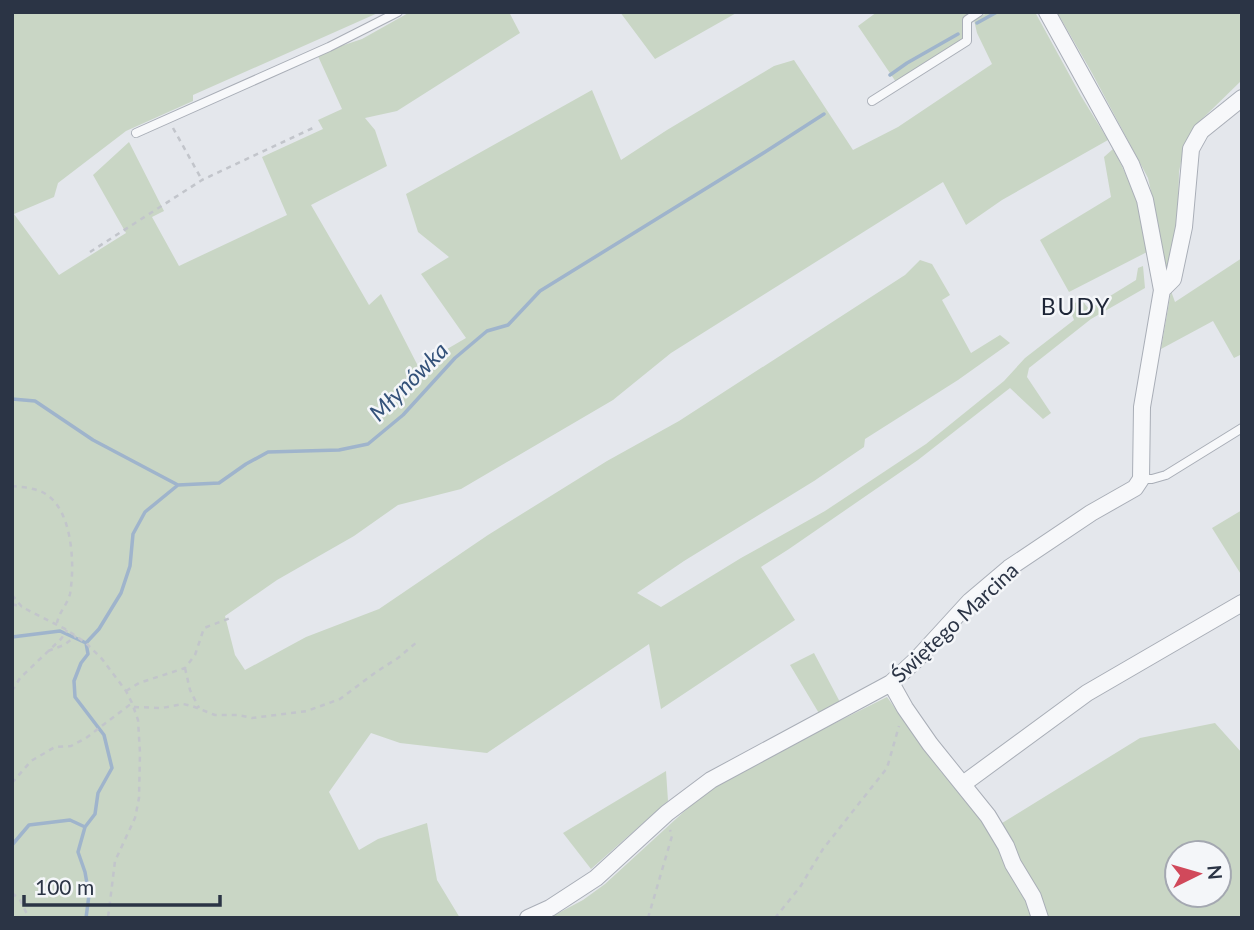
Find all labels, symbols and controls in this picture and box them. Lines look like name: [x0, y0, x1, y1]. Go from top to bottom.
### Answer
district label: BUDY: [1041, 292, 1111, 320]
water label: Młynówka: [363, 336, 453, 426]
street label: Świętego Marcina: [885, 557, 1023, 687]
north arrow: [1163, 839, 1233, 909]
scale bar: [24, 864, 220, 908]
text: N: [1203, 864, 1228, 881]
text: 100 m: [35, 874, 94, 899]

